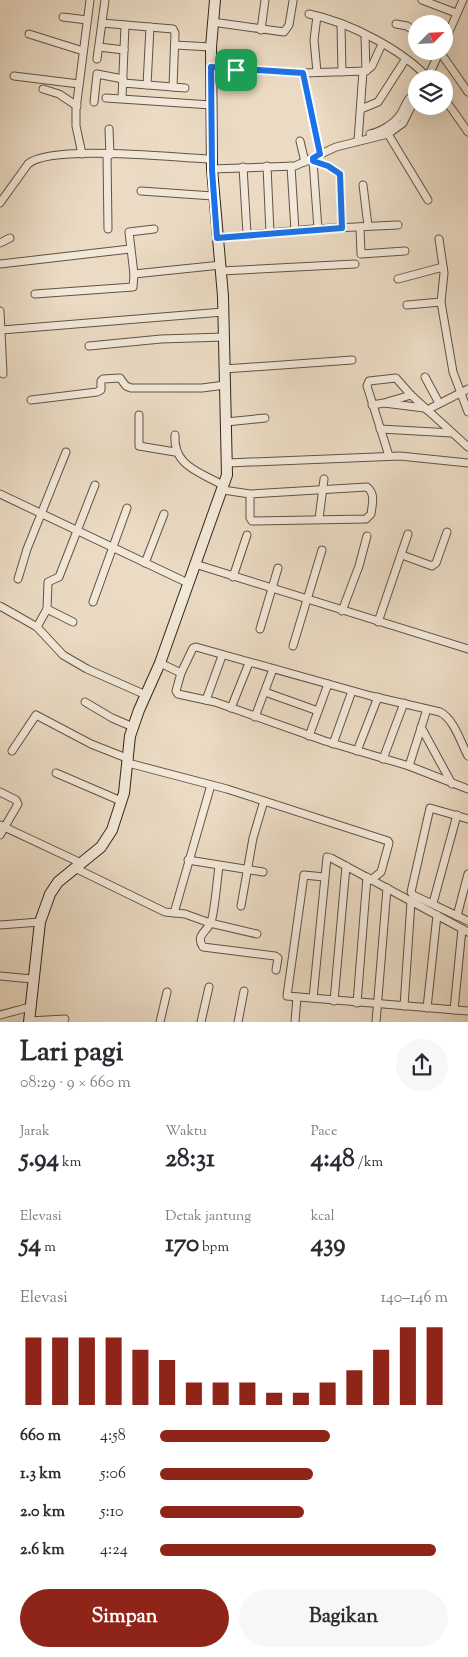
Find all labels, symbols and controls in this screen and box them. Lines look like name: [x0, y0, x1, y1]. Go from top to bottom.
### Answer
north arrow: [408, 15, 452, 60]
map controls: [408, 15, 453, 115]
pin: [215, 49, 257, 91]
icon: arrive: [222, 56, 250, 84]
button: layers: [408, 70, 453, 115]
text: Lari pagi: [20, 1033, 124, 1073]
button: share: [396, 1039, 448, 1091]
text: 08:29 · 9 × 660 m: [20, 1072, 131, 1095]
text: Jarak: [20, 1122, 50, 1142]
text: Waktu: [165, 1122, 207, 1142]
text: Pace: [311, 1122, 337, 1142]
text: 5.94: [20, 1142, 59, 1178]
text: 28:31: [165, 1142, 215, 1178]
text: 4:48: [311, 1142, 355, 1178]
text: km: [59, 1153, 81, 1173]
text: /km: [355, 1153, 383, 1173]
text: Elevasi: [20, 1207, 62, 1227]
text: Detak jantung: [165, 1207, 251, 1227]
text: kcal: [311, 1207, 335, 1227]
text: 54: [20, 1227, 41, 1263]
text: 170: [165, 1227, 199, 1263]
text: 439: [311, 1227, 345, 1263]
text: m: [41, 1238, 56, 1258]
text: bpm: [199, 1238, 229, 1258]
text: Elevasi: [20, 1287, 68, 1310]
text: 140–146 m: [380, 1287, 448, 1310]
text: 660 m: [20, 1425, 61, 1448]
text: 4:58: [100, 1425, 126, 1448]
text: 1.3 km: [20, 1463, 61, 1486]
text: 5:06: [100, 1463, 126, 1486]
text: 2.0 km: [20, 1501, 65, 1524]
text: 5:10: [100, 1501, 123, 1524]
text: 2.6 km: [20, 1539, 65, 1562]
text: 4:24: [100, 1539, 128, 1562]
button: Simpan: [20, 1589, 229, 1647]
button: Bagikan: [239, 1589, 448, 1647]

